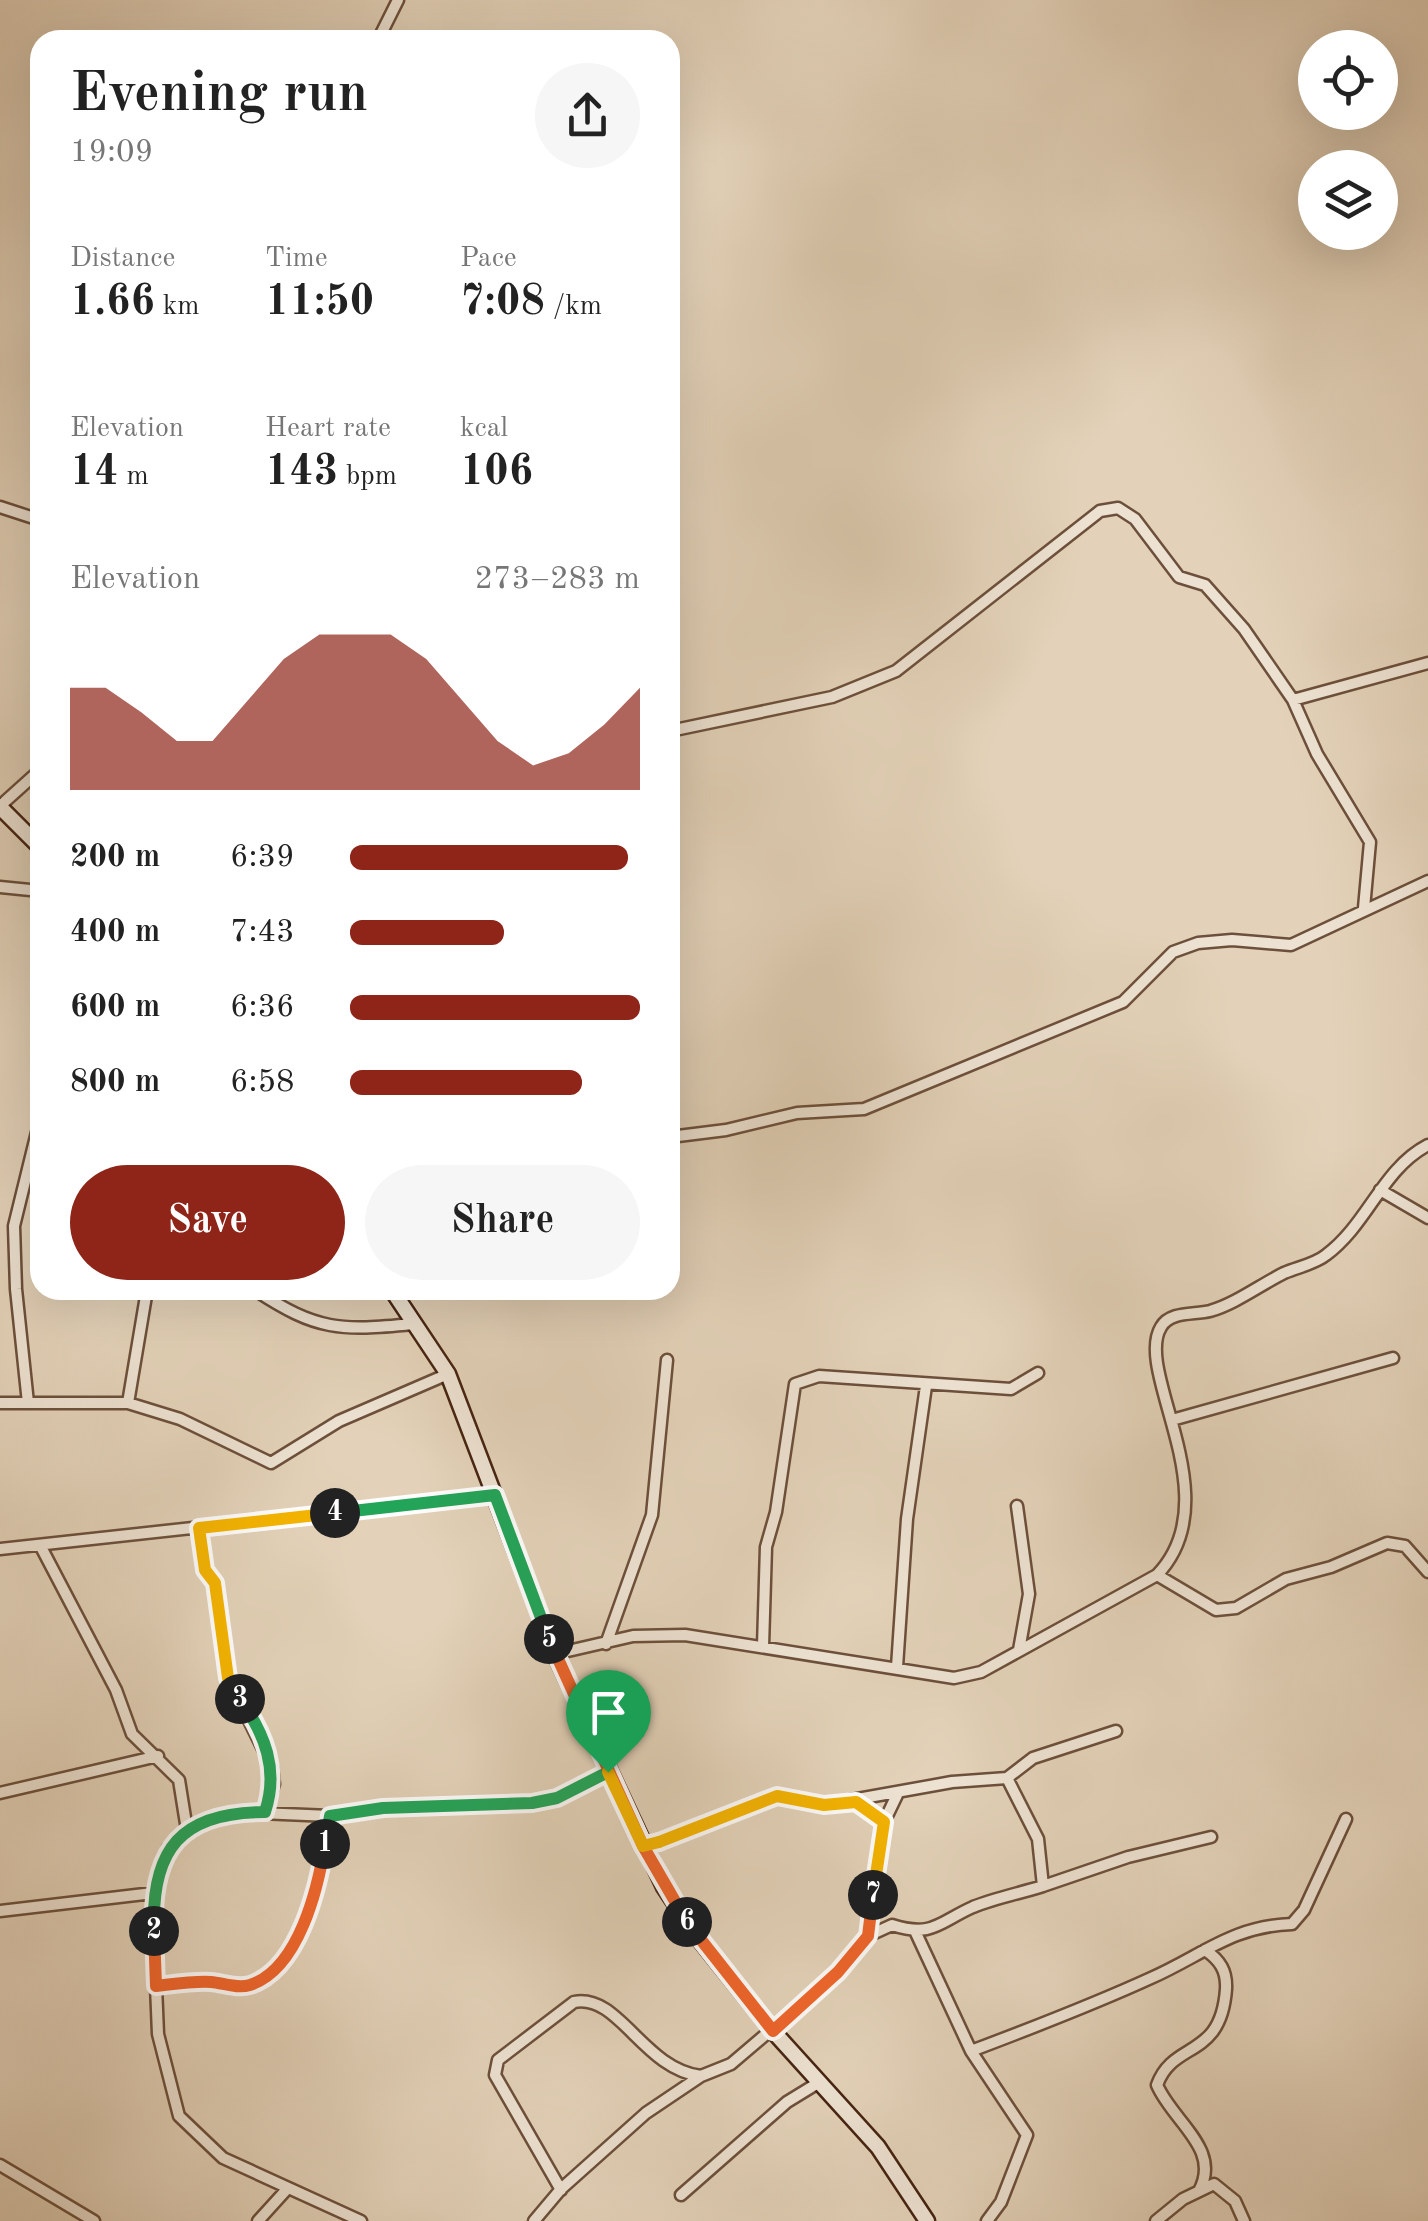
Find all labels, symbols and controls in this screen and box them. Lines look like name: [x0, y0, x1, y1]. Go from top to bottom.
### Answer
map controls: [1298, 30, 1398, 250]
button: locate: [1298, 30, 1398, 130]
button: share: [535, 63, 640, 168]
text: Evening run: [70, 68, 368, 123]
text: 19:09: [70, 137, 153, 169]
button: layers: [1298, 150, 1398, 250]
text: Distance: [70, 245, 175, 273]
text: Time: [265, 245, 328, 273]
text: Pace: [460, 245, 517, 273]
text: 1.66: [70, 282, 155, 324]
text: 11:50: [265, 282, 374, 324]
text: 7:08: [460, 282, 545, 324]
text: km: [155, 293, 199, 321]
text: /km: [545, 293, 602, 321]
text: Elevation: [70, 415, 184, 443]
text: Heart rate: [265, 415, 391, 443]
text: kcal: [460, 415, 508, 443]
text: 14: [70, 452, 119, 494]
text: 143: [265, 452, 338, 494]
text: 106: [460, 452, 533, 494]
text: m: [119, 463, 149, 491]
text: bpm: [338, 463, 397, 491]
text: Elevation: [70, 564, 200, 596]
text: 273–283 m: [474, 564, 640, 596]
text: 200 m: [70, 842, 160, 874]
text: 6:39: [230, 842, 295, 874]
text: 400 m: [70, 917, 160, 949]
text: 7:43: [230, 917, 295, 949]
text: 600 m: [70, 992, 160, 1024]
text: 6:36: [230, 992, 295, 1024]
text: 800 m: [70, 1067, 160, 1099]
text: 6:58: [230, 1067, 295, 1099]
button: Save: [70, 1165, 345, 1280]
button: Share: [365, 1165, 640, 1280]
pin: 4: [310, 1488, 360, 1538]
text: 4: [327, 1499, 343, 1527]
pin: 5: [524, 1614, 574, 1664]
text: 5: [541, 1625, 557, 1653]
pin: [566, 1670, 651, 1773]
pin: 3: [215, 1674, 265, 1724]
text: 3: [232, 1685, 248, 1713]
icon: arrive: [581, 1685, 636, 1740]
pin: 1: [300, 1819, 350, 1869]
text: 1: [317, 1830, 333, 1858]
pin: 7: [848, 1870, 898, 1920]
text: 7: [865, 1881, 881, 1909]
pin: 6: [662, 1897, 712, 1947]
pin: 2: [129, 1906, 179, 1956]
text: 6: [679, 1908, 695, 1936]
text: 2: [146, 1917, 162, 1945]

